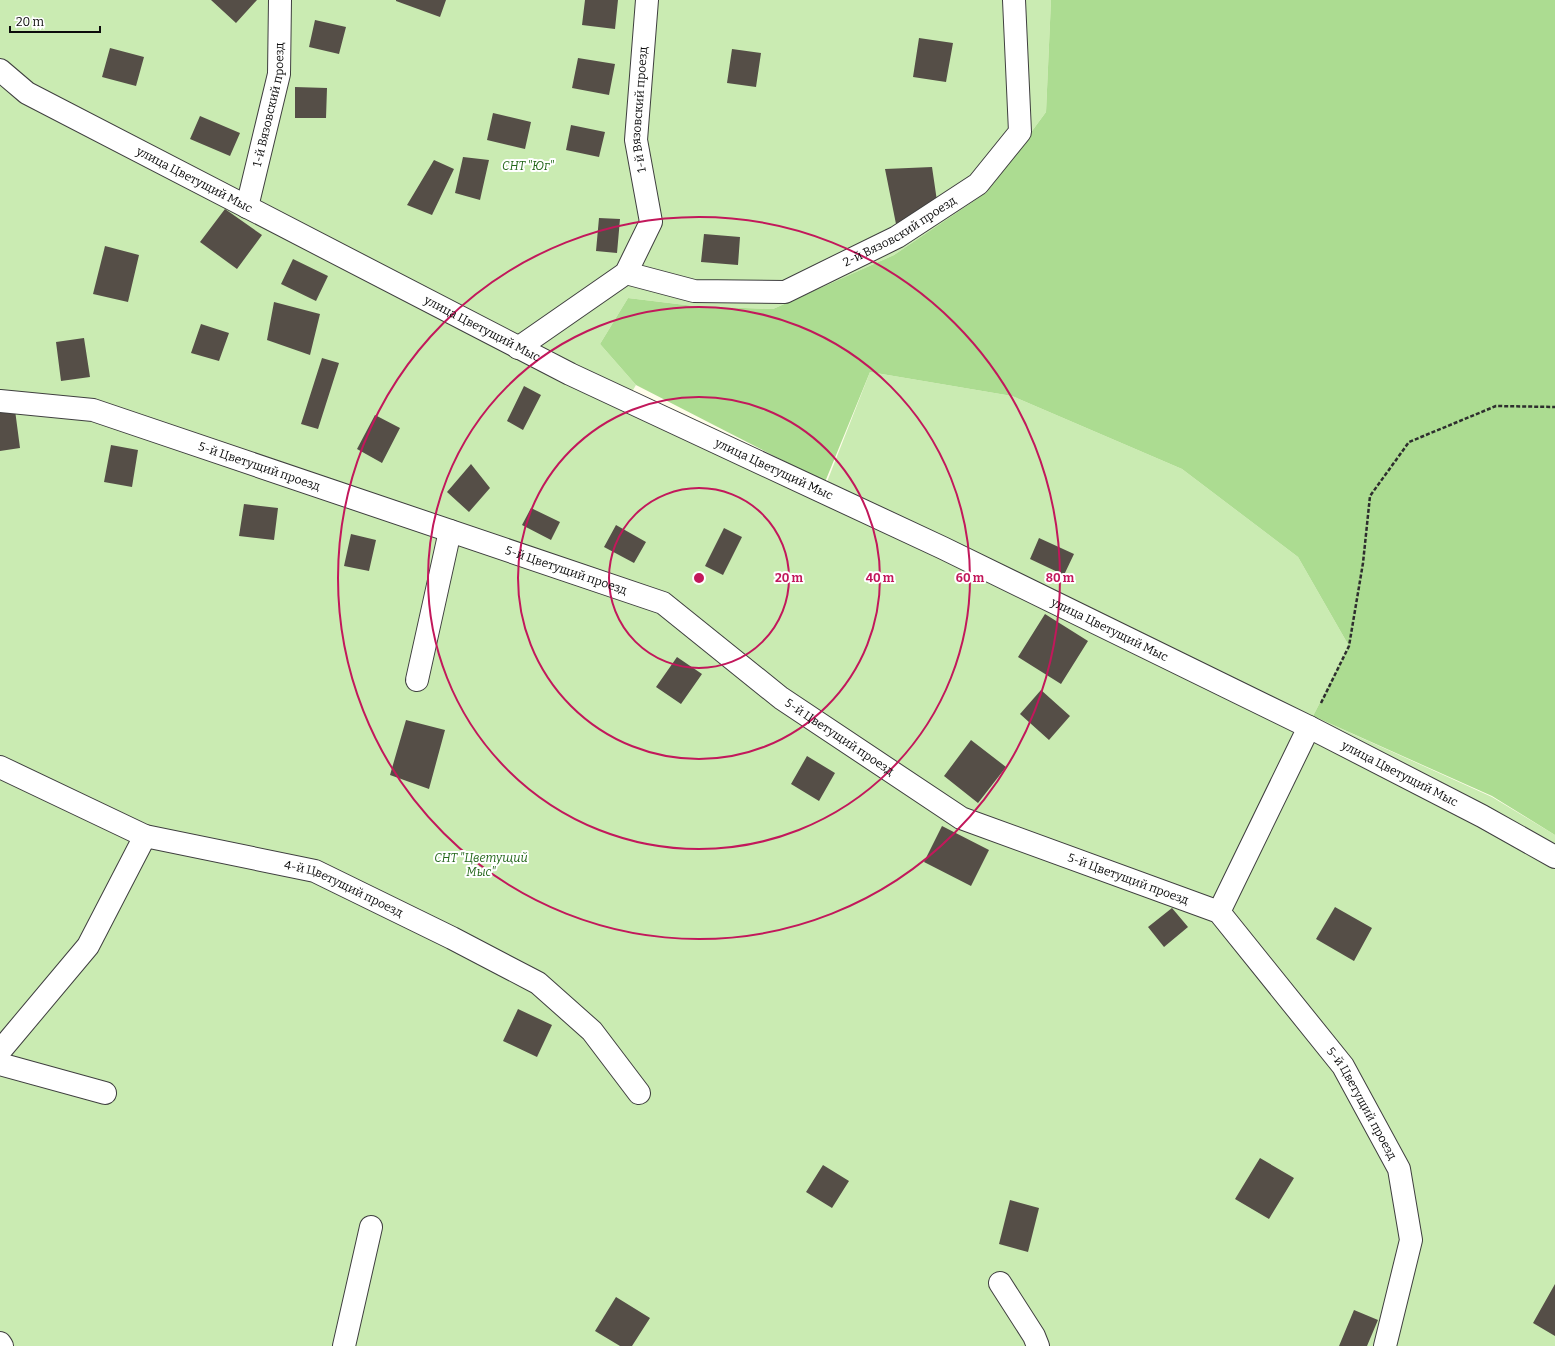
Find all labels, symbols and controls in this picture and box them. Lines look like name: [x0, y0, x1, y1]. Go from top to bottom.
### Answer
scale bar: [10, 8, 100, 34]
text: 20 m: [16, 15, 45, 29]
street label: 1-й Вязовский проезд: [250, 42, 286, 168]
street label: 1-й Вязовский проезд: [629, 46, 650, 174]
street label: улица Цветущий Мыс: [133, 143, 255, 215]
park label: СНТ "Юг": [502, 159, 555, 173]
street label: 2-й Вязовский проезд: [841, 193, 959, 269]
street label: улица Цветущий Мыс: [421, 292, 542, 364]
street label: улица Цветущий Мыс: [712, 435, 835, 503]
street label: 5-й Цветущий проезд: [196, 439, 322, 493]
street label: 5-й Цветущий проезд: [503, 543, 629, 597]
centre of rings: [692, 571, 706, 585]
text: 20 m: [775, 571, 804, 585]
text: 40 m: [866, 571, 895, 585]
text: 60 m: [956, 571, 985, 585]
text: 80 m: [1046, 571, 1075, 585]
street label: улица Цветущий Мыс: [1048, 595, 1170, 664]
street label: 5-й Цветущий проезд: [782, 696, 897, 778]
street label: улица Цветущий Мыс: [1339, 738, 1460, 809]
street label: 5-й Цветущий проезд: [1066, 850, 1191, 907]
park label: СНТ "Цветущий Мыс": [434, 851, 528, 879]
street label: 4-й Цветущий проезд: [283, 858, 405, 920]
street label: 5-й Цветущий проезд: [1324, 1044, 1400, 1162]

